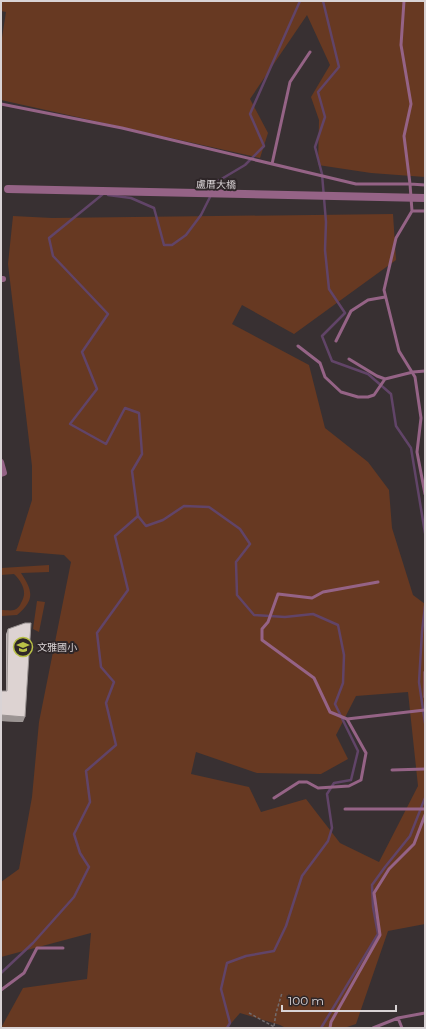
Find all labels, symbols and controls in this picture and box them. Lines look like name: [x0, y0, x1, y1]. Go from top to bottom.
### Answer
street label: 盧厝大橋: [196, 178, 236, 191]
school or university icon: 文雅國小: [12, 636, 34, 658]
place label: 文雅國小: [37, 641, 77, 654]
scale bar: [282, 987, 396, 1013]
text: 100 m: [288, 993, 324, 1008]

